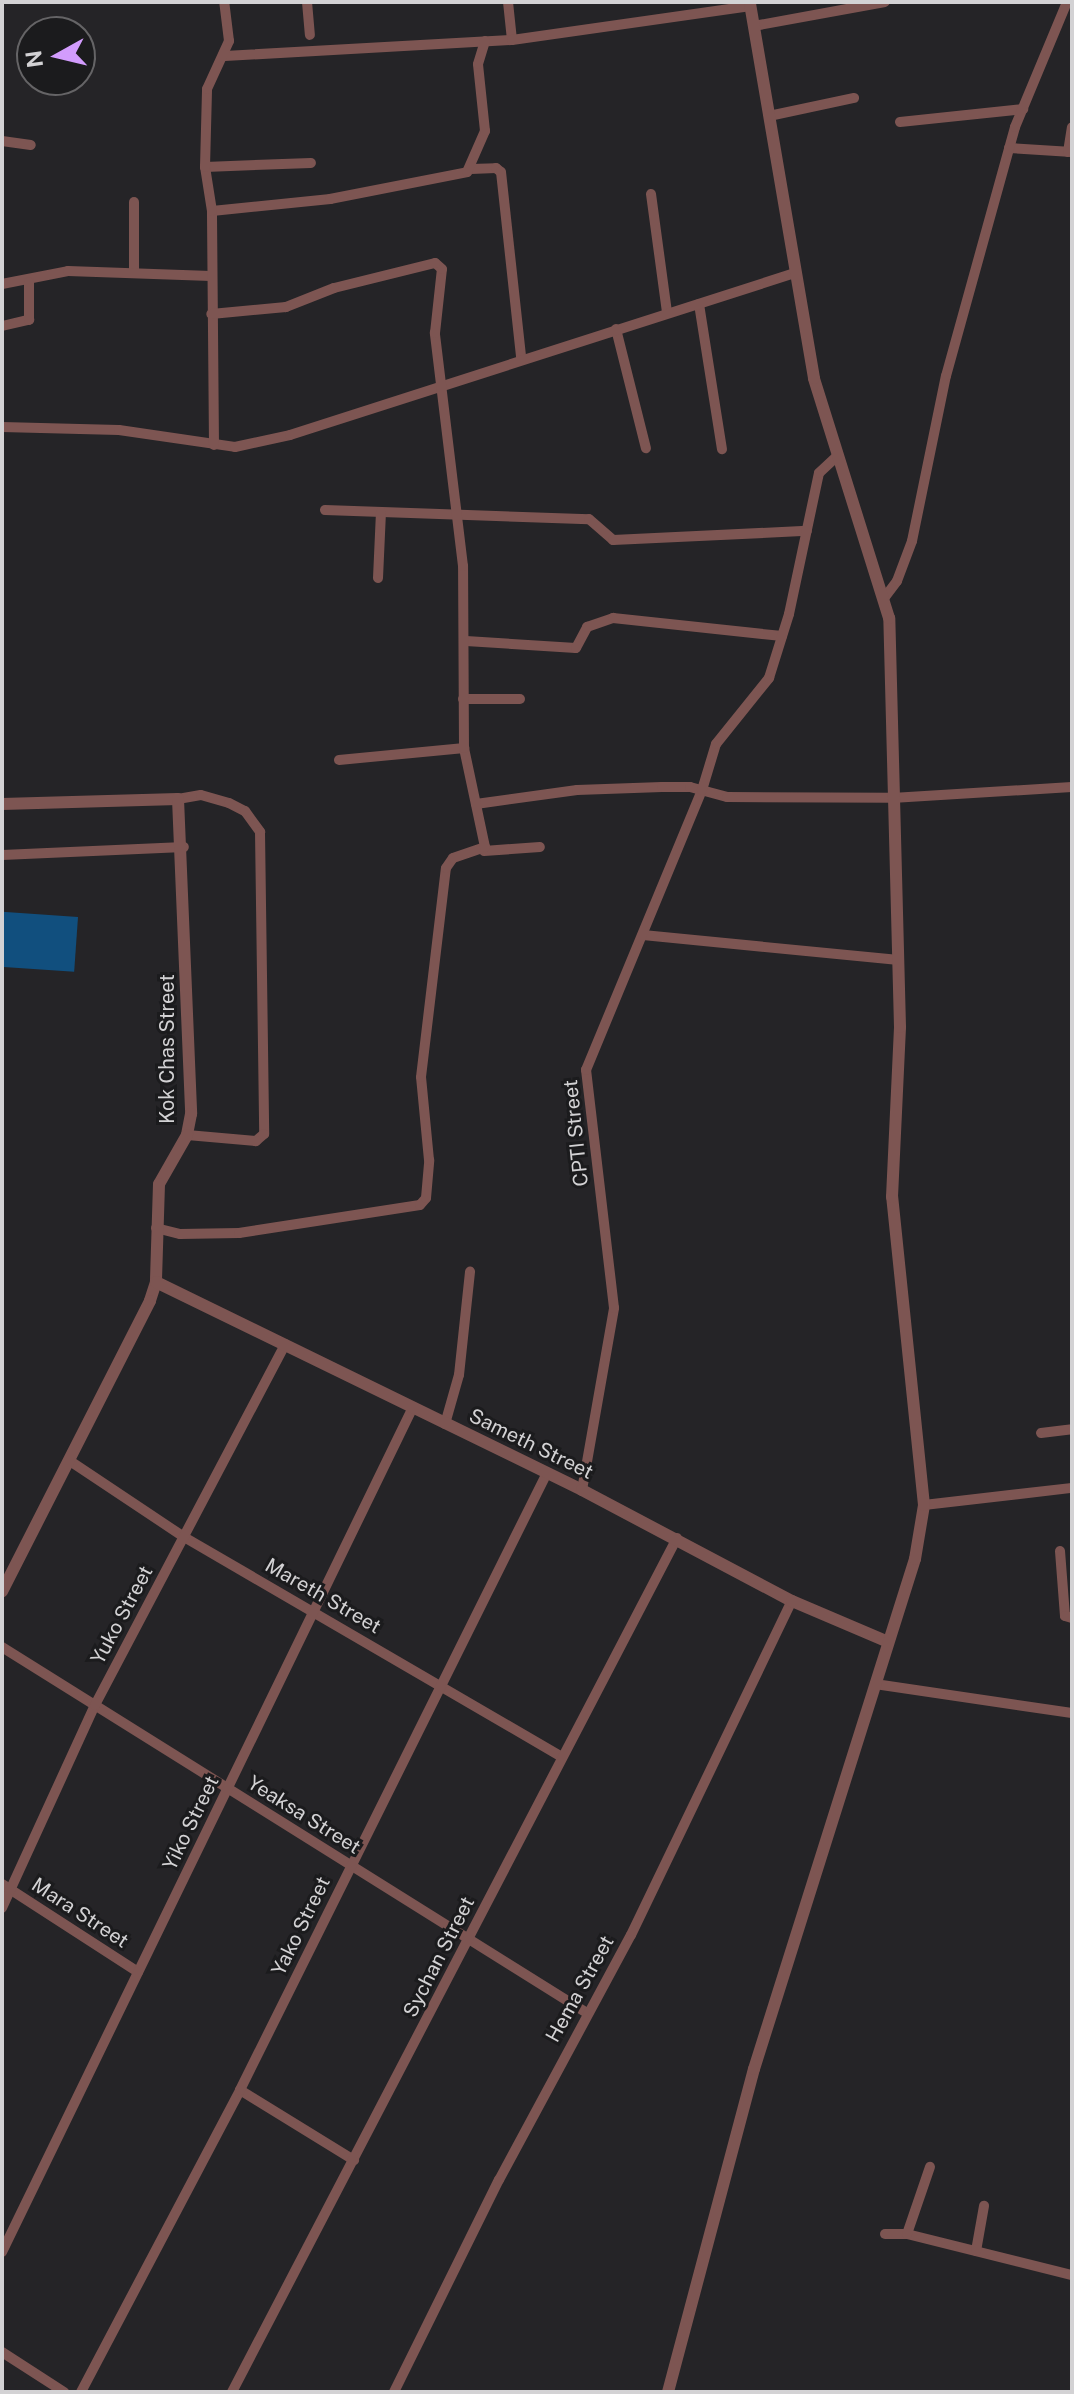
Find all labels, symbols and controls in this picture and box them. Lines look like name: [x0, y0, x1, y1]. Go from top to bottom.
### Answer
north arrow: [16, 16, 96, 96]
text: N: [20, 49, 48, 69]
street label: Kok Chas Street: [155, 974, 179, 1124]
street label: CPTI Street: [558, 1078, 594, 1188]
street label: Sameth Street: [465, 1404, 597, 1484]
street label: Mareth Street: [261, 1553, 385, 1639]
street label: Yuko Street: [86, 1562, 158, 1668]
street label: Yeaksa Street: [243, 1771, 365, 1859]
street label: Yiko Street: [158, 1772, 224, 1874]
street label: Mara Street: [27, 1873, 133, 1953]
street label: Yako Street: [267, 1873, 335, 1979]
street label: Sychan Street: [398, 1893, 480, 2021]
street label: Hema Street: [541, 1932, 619, 2046]

